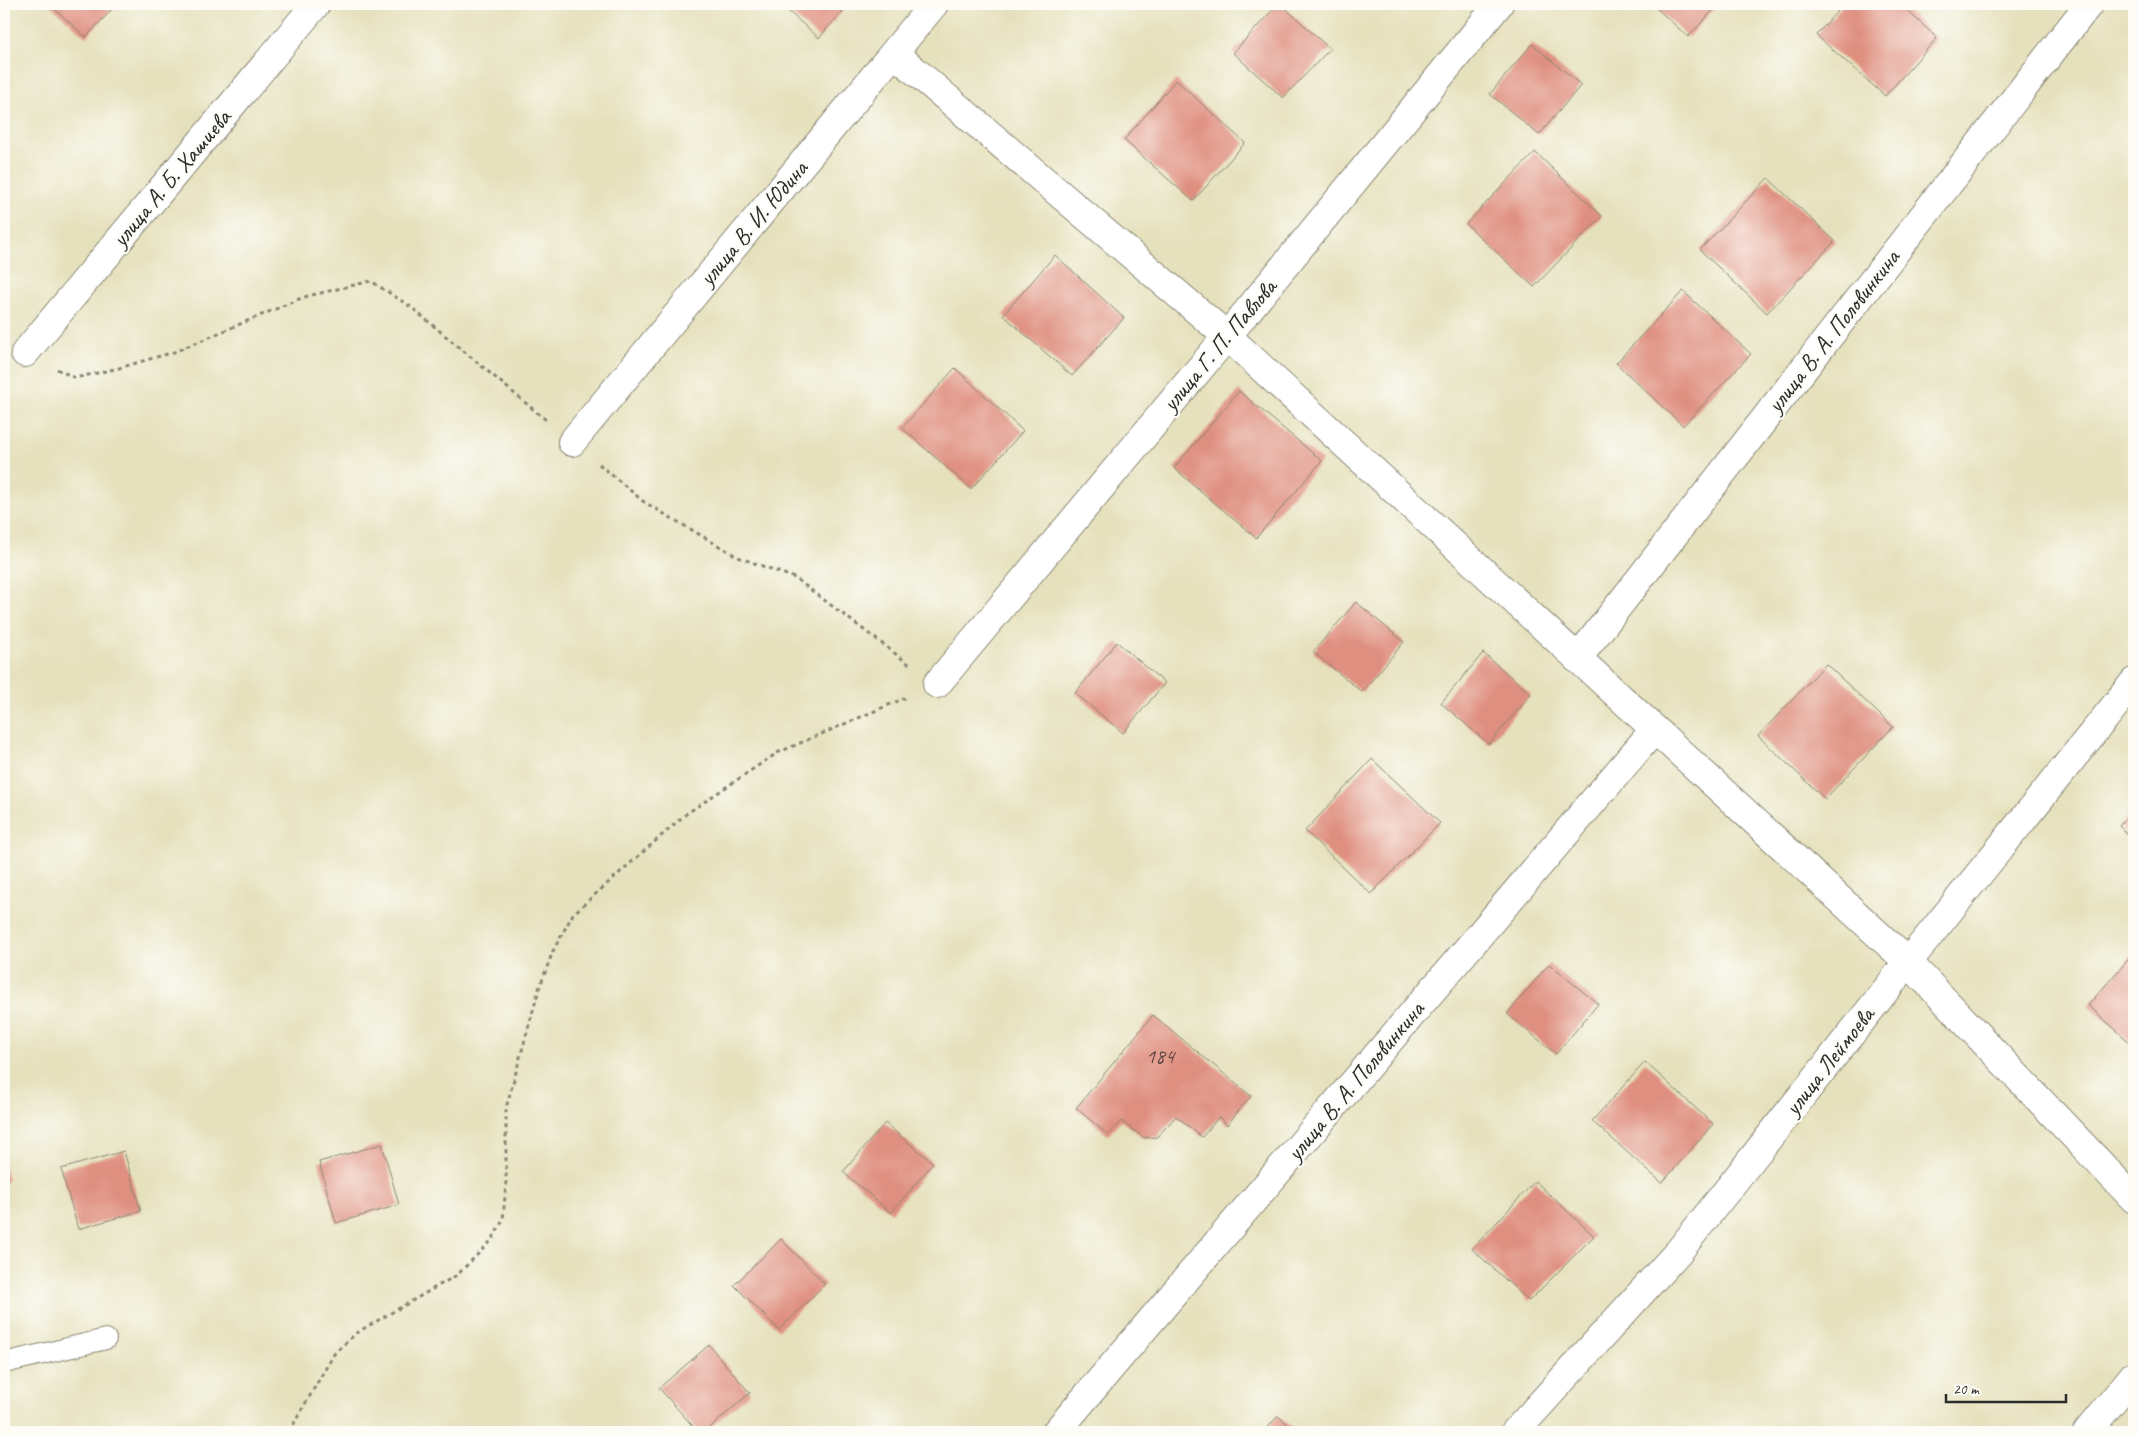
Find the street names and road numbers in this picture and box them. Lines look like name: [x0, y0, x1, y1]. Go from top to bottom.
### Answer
street label: улица А. Б. Хашиева: [103, 102, 238, 254]
street label: улица В. И. Юдина: [691, 153, 815, 293]
street label: улица В. А. Половинкина: [1759, 242, 1907, 420]
street label: улица Г. П. Павлова: [1154, 271, 1284, 419]
street label: улица В. А. Половинкина: [1278, 994, 1431, 1168]
street label: улица Леймоева: [1776, 999, 1882, 1123]

